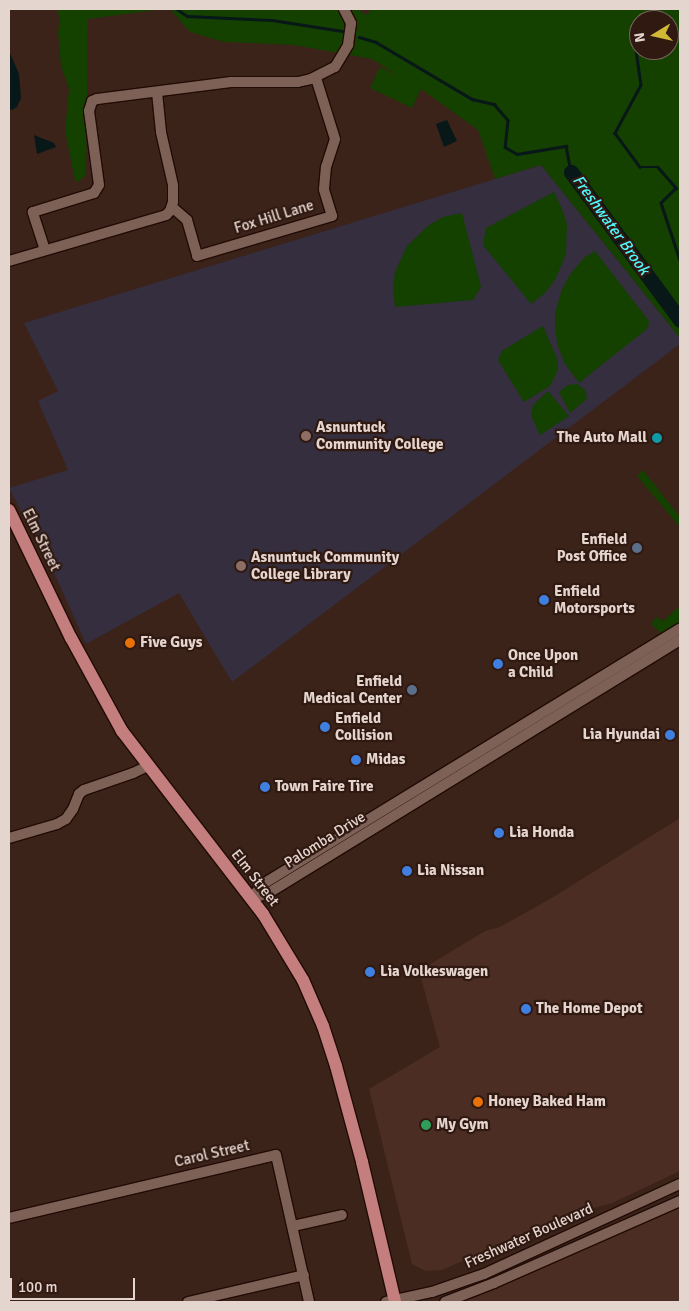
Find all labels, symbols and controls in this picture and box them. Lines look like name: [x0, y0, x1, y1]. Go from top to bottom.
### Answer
north arrow: [629, 10, 679, 60]
text: N: [631, 31, 649, 43]
water label: Freshwater Brook: [568, 171, 654, 279]
street label: Fox Hill Lane: [232, 196, 316, 238]
place label: Asnuntuck Community College: [316, 418, 443, 453]
place label: The Auto Mall: [557, 429, 647, 447]
marker: Asnuntuck Community College: [300, 430, 312, 442]
marker: The Auto Mall: [651, 432, 663, 444]
street label: Elm Street: [18, 506, 64, 574]
place label: Enfield Post Office: [557, 530, 627, 565]
marker: Enfield Post Office: [631, 542, 643, 554]
place label: Asnuntuck Community College Library: [251, 548, 399, 583]
marker: Asnuntuck Community College Library: [235, 560, 247, 572]
place label: Enfield Motorsports: [554, 582, 635, 617]
marker: Enfield Motorsports: [538, 594, 550, 606]
place label: Five Guys: [140, 634, 202, 652]
marker: Five Guys: [124, 637, 136, 649]
place label: Once Upon a Child: [508, 646, 578, 681]
marker: Once Upon a Child: [492, 658, 504, 670]
place label: Enfield Medical Center: [303, 672, 402, 707]
marker: Enfield Medical Center: [406, 684, 418, 696]
place label: Enfield Collision: [335, 709, 393, 744]
marker: Enfield Collision: [319, 721, 331, 733]
place label: Lia Hyundai: [582, 726, 660, 744]
marker: Lia Hyundai: [664, 729, 676, 741]
place label: Midas: [366, 751, 405, 769]
marker: Midas: [350, 754, 362, 766]
place label: Town Faire Tire: [275, 778, 373, 796]
marker: Town Faire Tire: [259, 781, 271, 793]
street label: Palomba Drive: [281, 808, 369, 872]
place label: Lia Honda: [509, 824, 574, 842]
marker: Lia Honda: [493, 827, 505, 839]
street label: Elm Street: [227, 846, 283, 910]
place label: Lia Nissan: [417, 862, 484, 880]
marker: Lia Nissan: [401, 865, 413, 877]
place label: Lia Volkeswagen: [380, 963, 488, 981]
marker: Lia Volkeswagen: [364, 966, 376, 978]
place label: The Home Depot: [536, 1000, 642, 1018]
marker: The Home Depot: [520, 1003, 532, 1015]
place label: Honey Baked Ham: [488, 1093, 606, 1111]
marker: Honey Baked Ham: [472, 1096, 484, 1108]
place label: My Gym: [436, 1116, 489, 1134]
marker: My Gym: [420, 1119, 432, 1131]
street label: Carol Street: [173, 1137, 251, 1171]
street label: Freshwater Boulevard: [462, 1200, 596, 1272]
scale bar: [12, 1268, 138, 1300]
text: 100 m: [18, 1278, 58, 1296]

